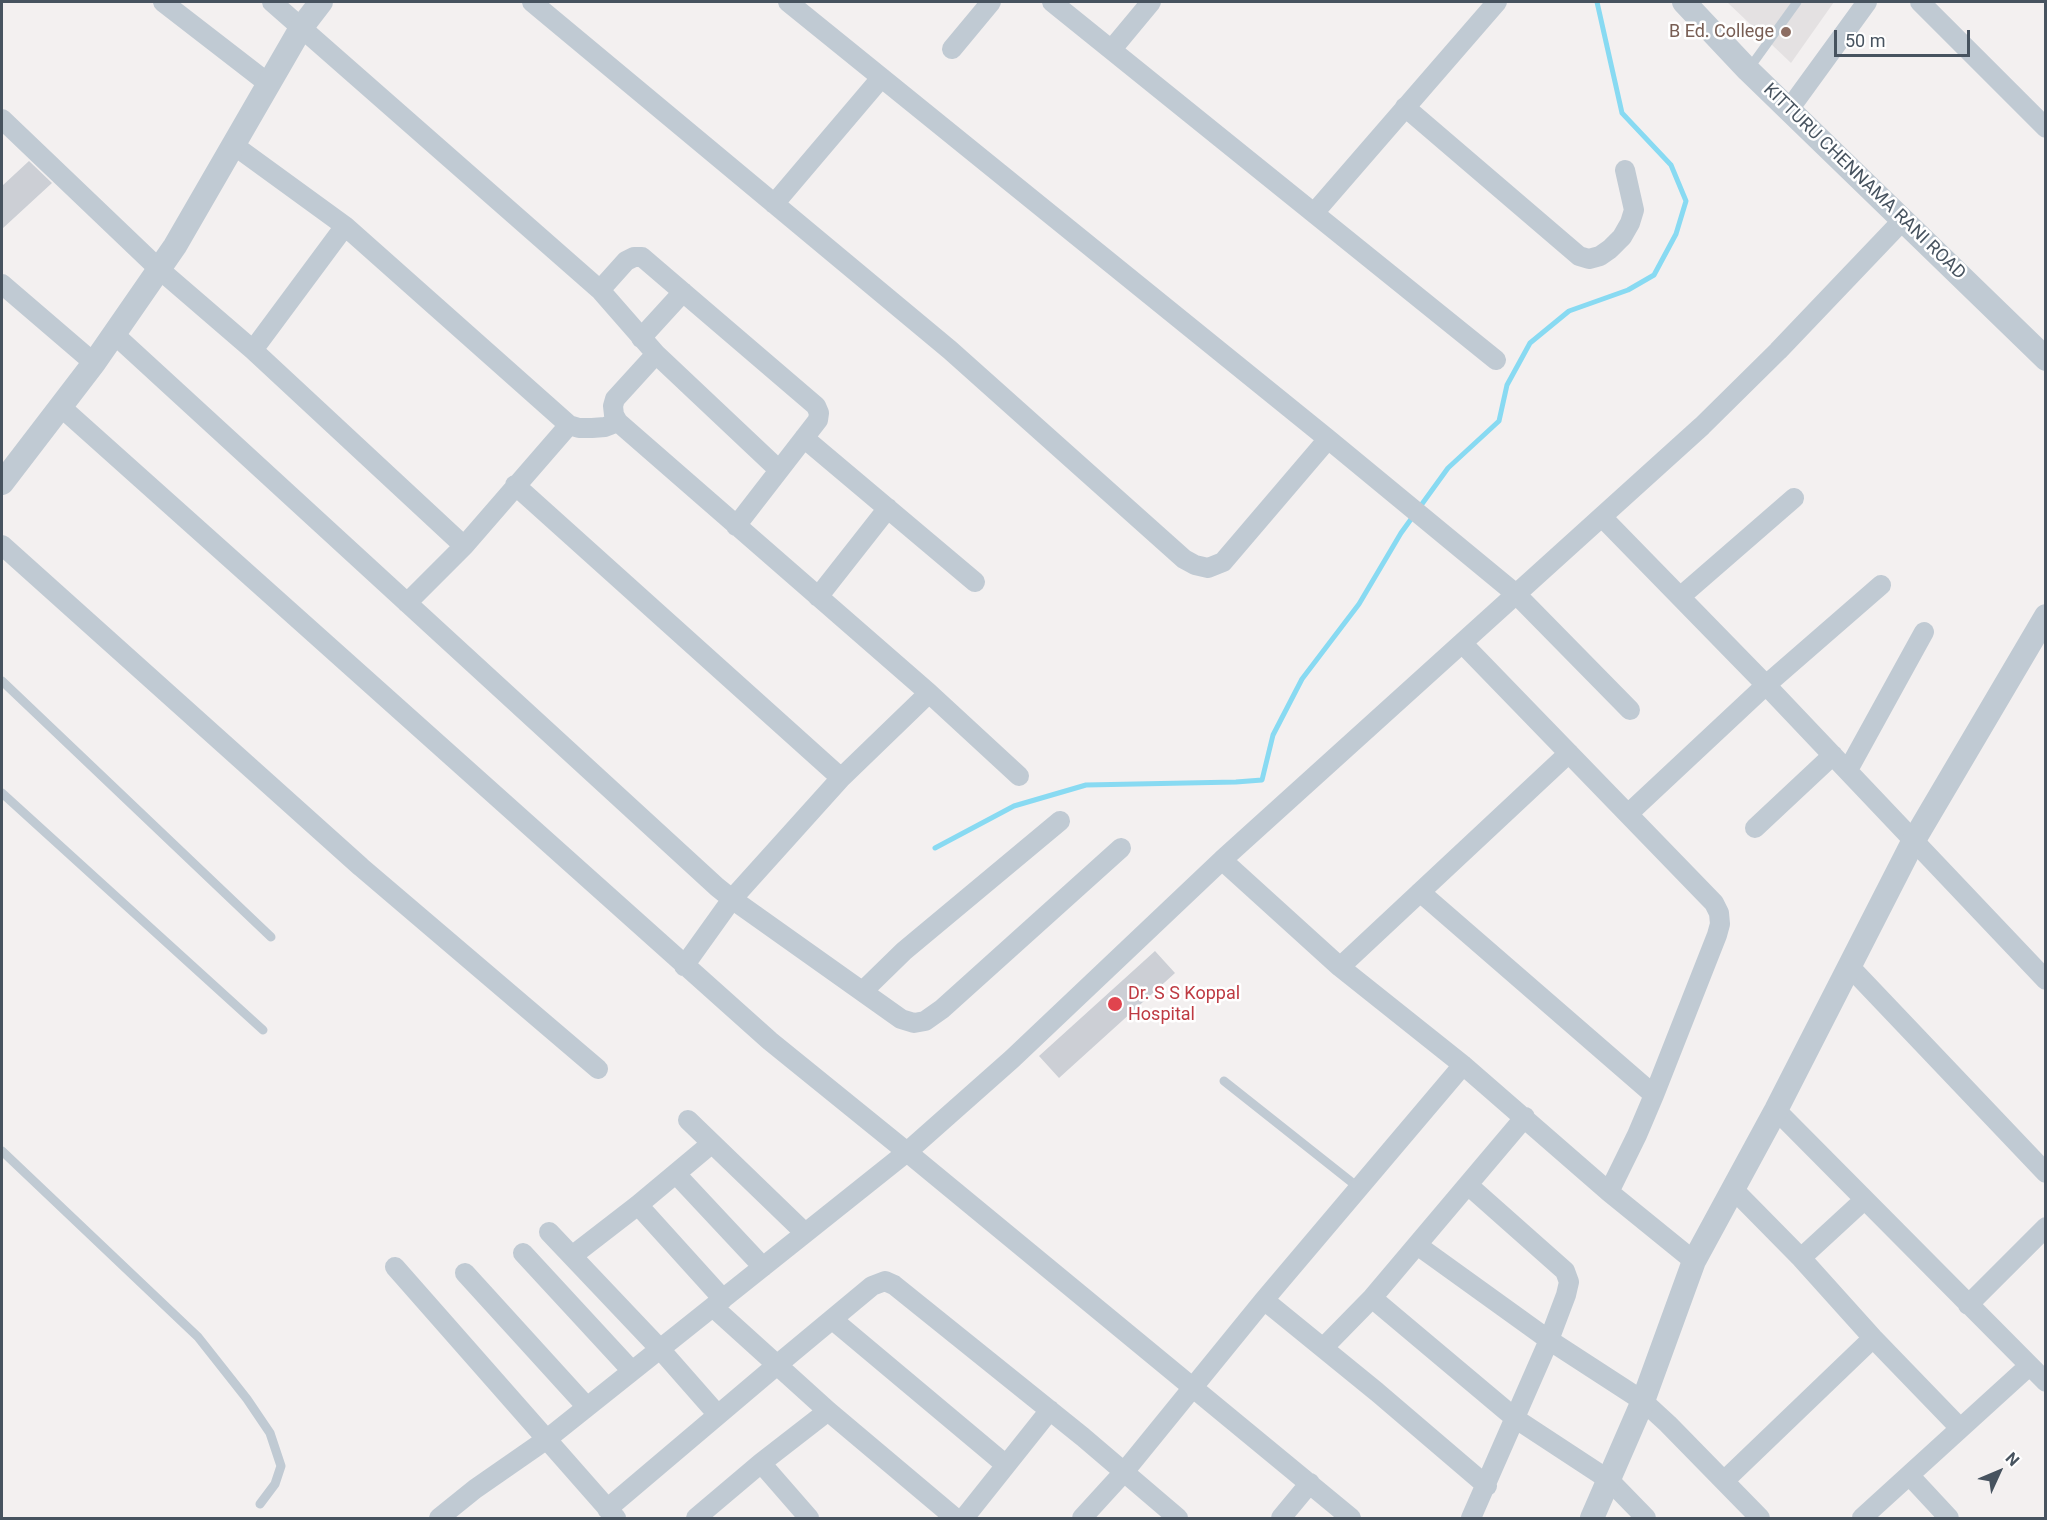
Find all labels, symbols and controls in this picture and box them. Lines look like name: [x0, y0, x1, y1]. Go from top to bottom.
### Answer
scale bar: [1837, 18, 1974, 56]
place label: B Ed. College: [1669, 21, 1774, 43]
marker: B Ed. College: [1779, 25, 1793, 39]
text: 50 m: [1845, 30, 1885, 51]
street label: KITTURU CHENNAMA RANI ROAD: [1758, 79, 1970, 285]
place label: Dr. S S Koppal Hospital: [1128, 983, 1240, 1026]
marker: Dr. S S Koppal Hospital: [1106, 995, 1124, 1013]
north arrow: [1969, 1442, 2029, 1502]
text: N: [2002, 1448, 2023, 1470]

